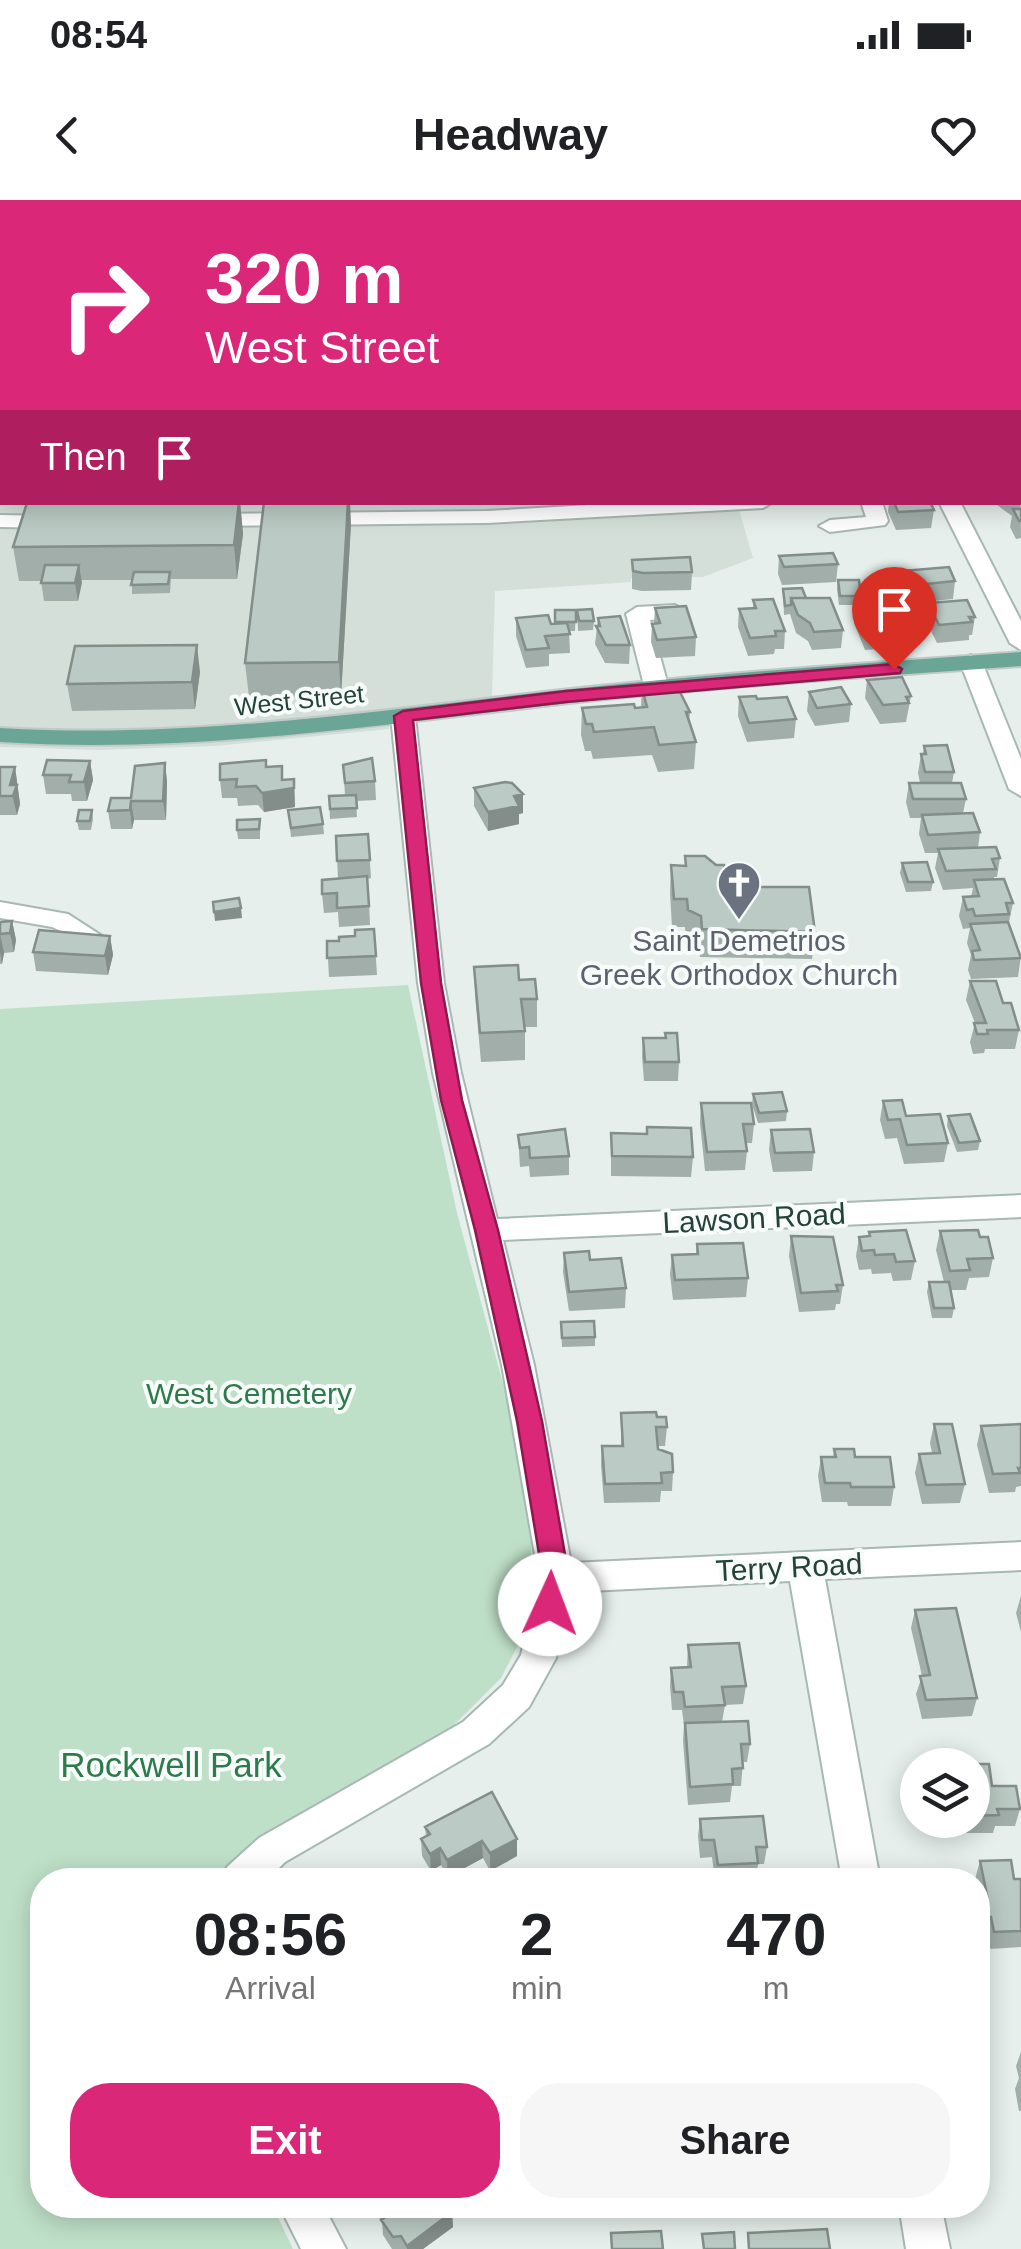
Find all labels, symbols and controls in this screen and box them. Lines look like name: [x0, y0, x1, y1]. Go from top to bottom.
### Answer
text: 08:54: [50, 14, 147, 56]
icon: back: [40, 108, 95, 163]
icon: heart: [926, 108, 981, 163]
text: Headway: [413, 109, 608, 160]
icon: right: [40, 240, 170, 370]
text: 320 m: [205, 240, 403, 318]
text: West Street: [205, 322, 439, 373]
icon: arrive: [147, 430, 202, 485]
text: Then: [40, 436, 127, 478]
pin: [852, 567, 937, 670]
icon: arrive: [867, 582, 922, 637]
street label: West Street: [233, 679, 365, 721]
church icon: Saint Demetrios Greek Orthodox Church: [716, 860, 762, 921]
place label: Saint Demetrios Greek Orthodox Church: [580, 924, 898, 991]
street label: Lawson Road: [662, 1197, 846, 1239]
park label: West Cemetery: [146, 1377, 352, 1410]
street label: Terry Road: [715, 1547, 863, 1587]
position arrow: [498, 1552, 602, 1656]
park label: Rockwell Park: [60, 1745, 282, 1784]
map controls: [900, 1748, 990, 1838]
button: layers: [900, 1748, 990, 1838]
text: 08:56: [194, 1901, 347, 1968]
text: 2: [520, 1901, 553, 1968]
text: 470: [726, 1901, 826, 1968]
text: Arrival: [225, 1970, 316, 2006]
text: min: [511, 1970, 562, 2006]
text: m: [763, 1970, 790, 2006]
button: Exit: [70, 2083, 500, 2198]
button: Share: [520, 2083, 950, 2198]

